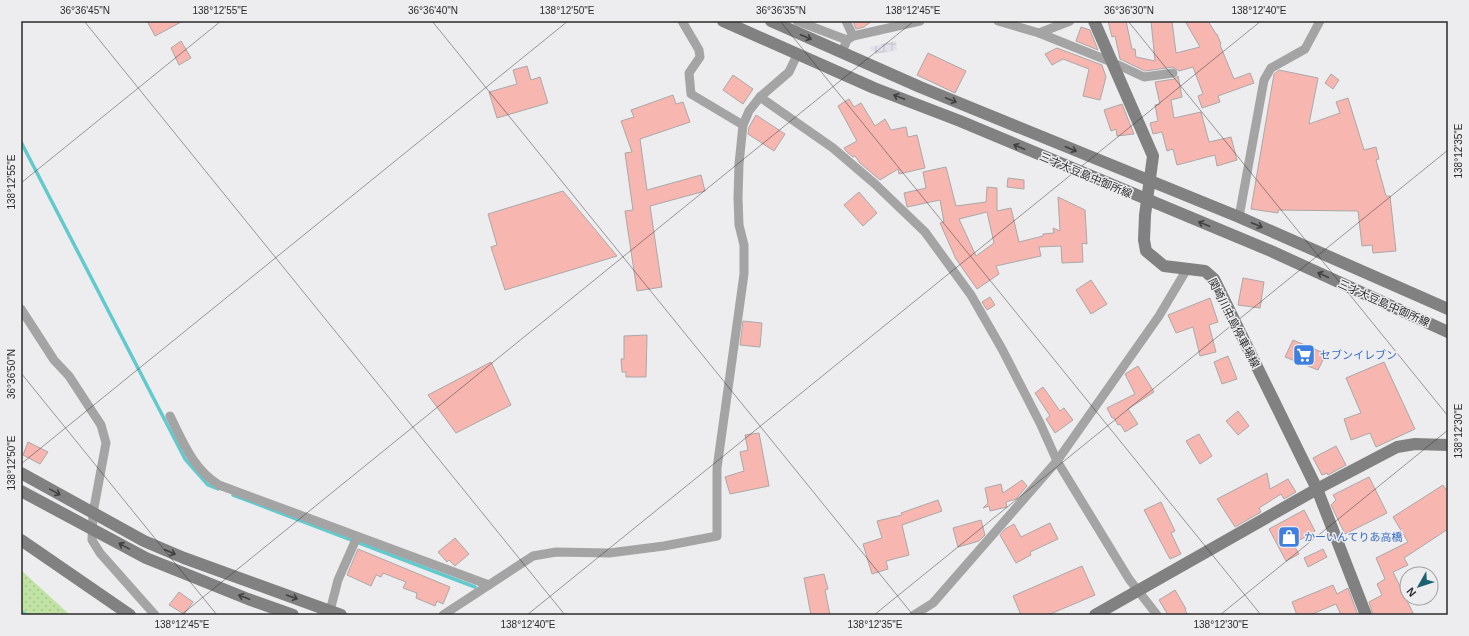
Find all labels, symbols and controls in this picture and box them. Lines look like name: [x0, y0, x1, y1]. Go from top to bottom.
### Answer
text: 36°36'45"N: [60, 5, 110, 16]
text: 138°12'55"E: [192, 5, 248, 16]
text: 36°36'40"N: [408, 5, 458, 16]
text: 138°12'50"E: [539, 5, 595, 16]
text: 36°36'35"N: [756, 5, 806, 16]
text: 138°12'45"E: [885, 5, 941, 16]
text: 36°36'30"N: [1104, 5, 1154, 16]
text: 138°12'40"E: [1231, 5, 1287, 16]
one-way arrow: [800, 33, 812, 41]
one-way arrow: [893, 93, 905, 101]
one-way arrow: [945, 96, 957, 104]
text: 138°12'35"E: [1453, 123, 1464, 179]
one-way arrow: [1014, 142, 1026, 150]
one-way arrow: [1065, 145, 1077, 153]
street label: 三才大豆島中御所線: [1038, 150, 1134, 200]
text: 138°12'55"E: [6, 154, 17, 210]
one-way arrow: [1198, 220, 1210, 227]
one-way arrow: [1250, 222, 1262, 229]
one-way arrow: [1317, 271, 1329, 278]
street label: 関崎川中島停車場線: [1206, 276, 1262, 370]
street label: 三才大豆島中御所線: [1336, 277, 1432, 329]
supermarket icon: セブンイレブン: [1291, 342, 1317, 368]
text: 36°36'50"N: [6, 349, 17, 399]
place label: セブンイレブン: [1320, 349, 1397, 361]
text: 138°12'30"E: [1453, 403, 1464, 459]
text: 138°12'50"E: [6, 435, 17, 491]
one-way arrow: [49, 488, 61, 496]
shop icon: かーいんてりあ高橋: [1276, 524, 1302, 550]
place label: かーいんてりあ高橋: [1304, 531, 1402, 543]
one-way arrow: [118, 542, 130, 549]
one-way arrow: [164, 549, 176, 556]
north arrow: [1399, 566, 1439, 606]
text: N: [1404, 585, 1418, 599]
one-way arrow: [238, 593, 250, 601]
one-way arrow: [285, 594, 298, 601]
text: 138°12'45"E: [154, 619, 210, 630]
text: 138°12'40"E: [500, 619, 556, 630]
text: 138°12'35"E: [847, 619, 903, 630]
text: 138°12'30"E: [1193, 619, 1249, 630]

